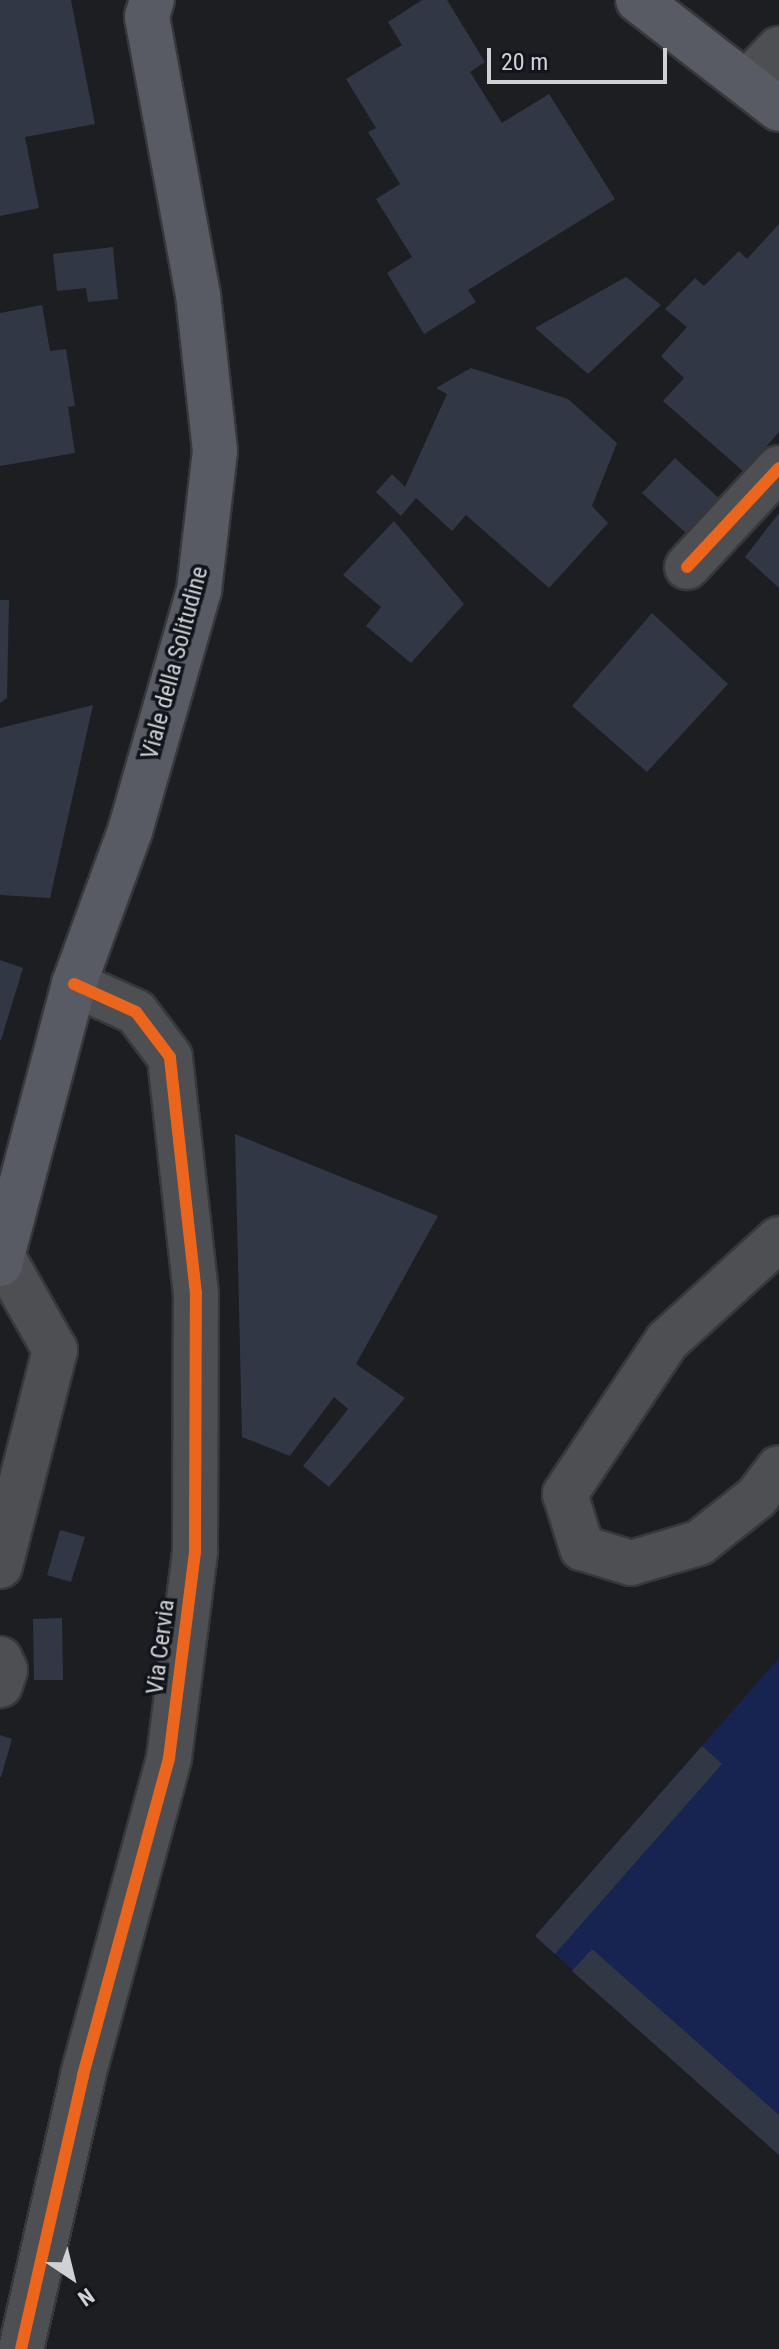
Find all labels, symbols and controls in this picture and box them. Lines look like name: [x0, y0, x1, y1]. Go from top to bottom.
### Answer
scale bar: [491, 32, 671, 82]
text: 20 m: [501, 48, 548, 76]
street label: Viale della Solitudine: [135, 563, 215, 763]
street label: Via Cervia: [141, 1598, 181, 1696]
north arrow: [32, 2237, 112, 2317]
text: N: [73, 2283, 99, 2311]

